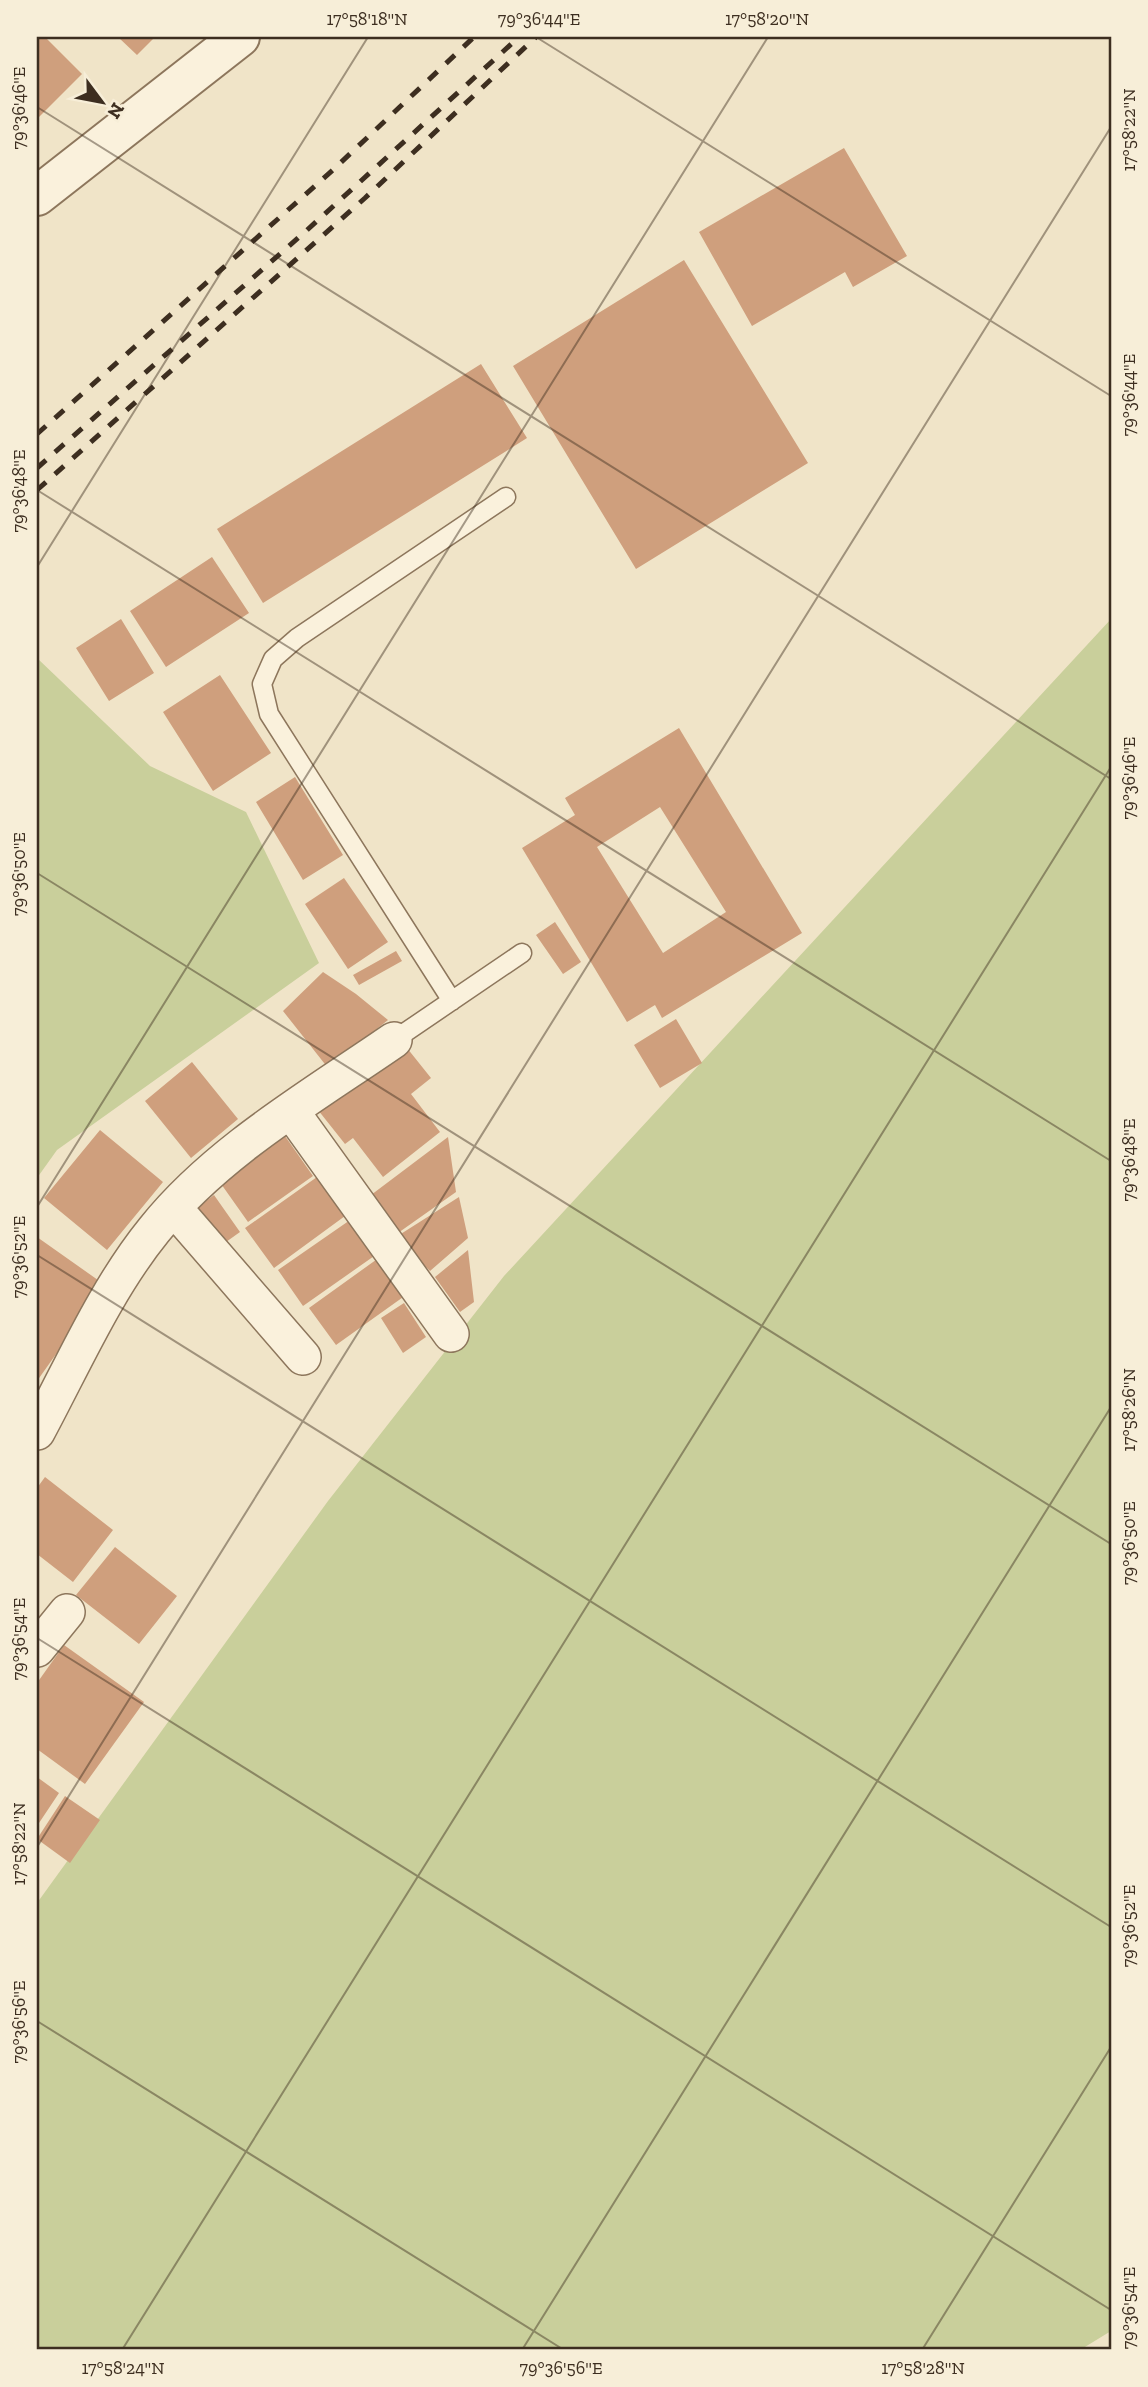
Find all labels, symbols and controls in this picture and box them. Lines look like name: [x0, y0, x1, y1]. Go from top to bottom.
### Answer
text: 17°58'18"N: [326, 8, 408, 30]
text: 79°36'44"E: [498, 8, 580, 30]
text: 17°58'20"N: [725, 8, 809, 30]
north arrow: [66, 66, 136, 136]
text: 79°36'46"E: [8, 67, 30, 149]
text: 17°58'22"N: [1118, 88, 1140, 172]
text: N: [102, 99, 130, 123]
text: 79°36'44"E: [1118, 354, 1140, 436]
text: 79°36'48"E: [8, 450, 30, 532]
text: 79°36'46"E: [1118, 737, 1140, 819]
text: 79°36'50"E: [8, 832, 30, 916]
text: 79°36'48"E: [1118, 1119, 1140, 1201]
text: 79°36'52"E: [8, 1216, 30, 1298]
text: 17°58'26"N: [1118, 1368, 1140, 1452]
text: 79°36'50"E: [1118, 1501, 1140, 1585]
text: 79°36'54"E: [8, 1598, 30, 1680]
text: 17°58'22"N: [8, 1802, 30, 1886]
text: 79°36'52"E: [1118, 1885, 1140, 1967]
text: 79°36'56"E: [8, 1981, 30, 2064]
text: 79°36'54"E: [1118, 2267, 1140, 2349]
text: 17°58'24"N: [81, 2357, 165, 2379]
text: 79°36'56"E: [520, 2357, 603, 2379]
text: 17°58'28"N: [881, 2357, 965, 2379]

